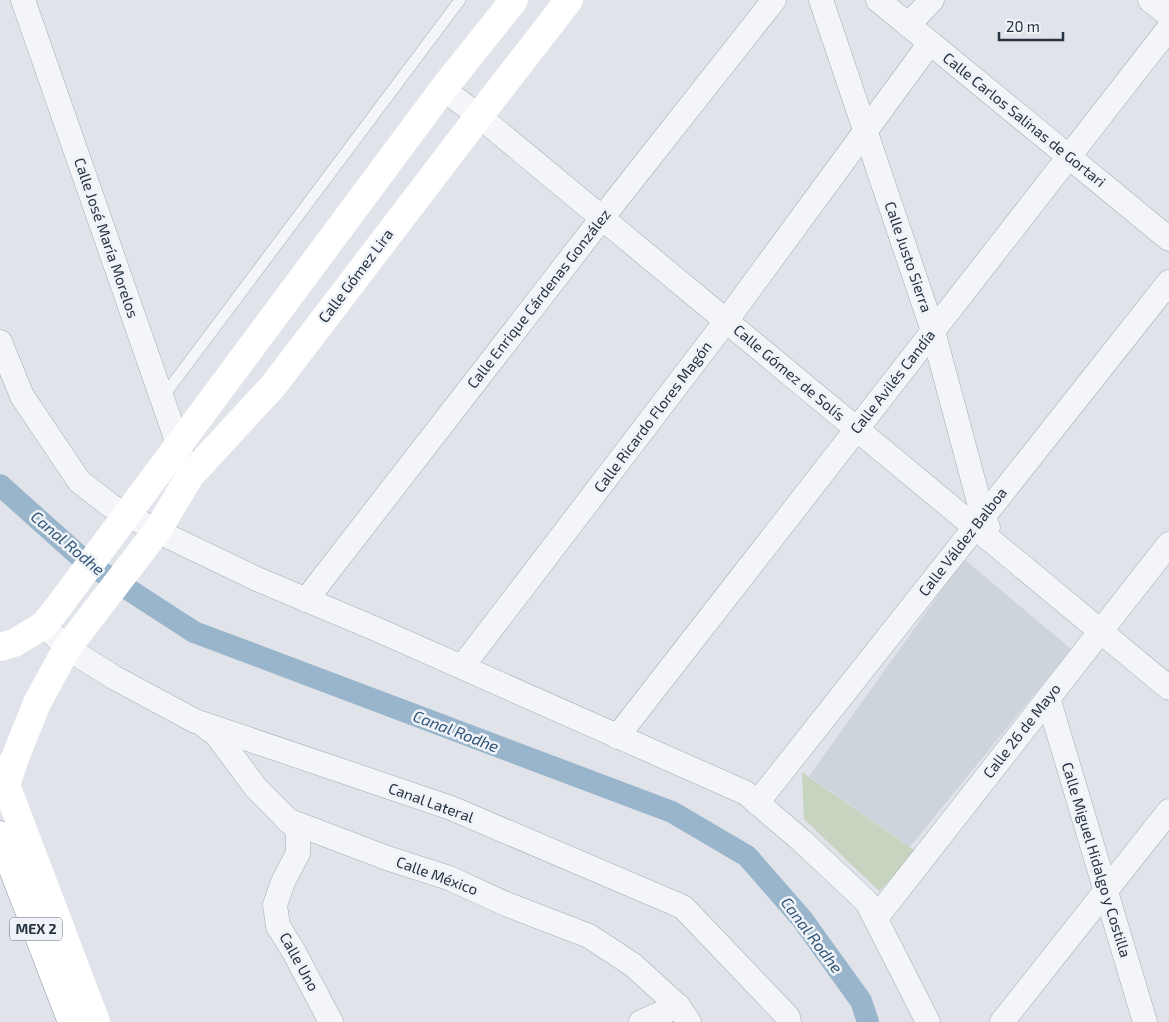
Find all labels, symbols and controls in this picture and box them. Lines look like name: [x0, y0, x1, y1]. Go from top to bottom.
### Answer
scale bar: [999, 10, 1063, 42]
text: 20 m: [1006, 17, 1040, 35]
street label: Calle Carlos Salinas de Gortari: [940, 48, 1110, 190]
street label: Calle José María Morelos: [71, 155, 143, 320]
street label: Calle Justo Sierra: [882, 199, 936, 314]
street label: Calle Enrique Cárdenas González: [463, 205, 614, 392]
street label: Calle Gómez Lira: [314, 225, 396, 326]
street label: Calle Gómez de Solís: [730, 320, 849, 424]
street label: Calle Avilés Candía: [846, 326, 938, 437]
street label: Calle Ricardo Flores Magón: [589, 337, 715, 496]
street label: Calle Váldez Balboa: [914, 483, 1010, 599]
water label: Canal Rodhe: [28, 506, 109, 579]
street label: Calle 26 de Mayo: [979, 679, 1064, 781]
water label: Canal Rodhe: [411, 705, 502, 756]
street label: Calle Miguel Hidalgo y Costilla: [1059, 760, 1135, 960]
street label: Canal Lateral: [386, 778, 477, 826]
street label: Calle México: [394, 852, 481, 898]
water label: Canal Rodhe: [778, 893, 847, 977]
road number: MEX 2: [10, 918, 62, 941]
street label: Calle Uno: [276, 929, 323, 994]

